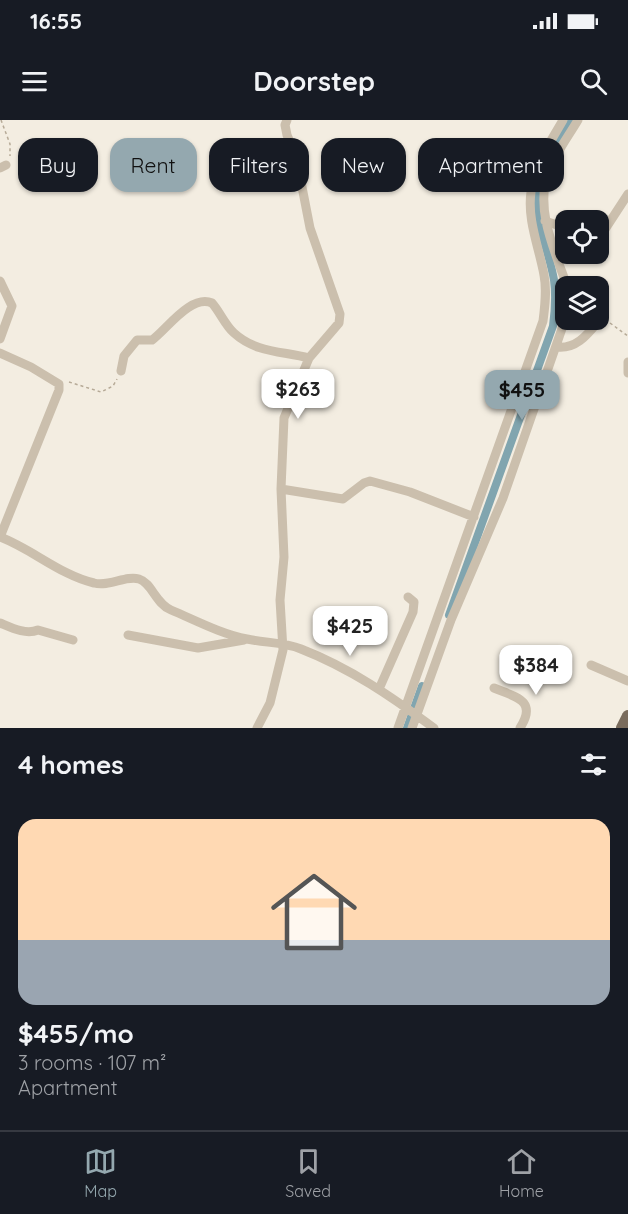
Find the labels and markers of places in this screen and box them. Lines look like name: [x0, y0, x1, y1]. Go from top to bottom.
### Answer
pin: $263: [262, 369, 334, 420]
pin: $455: [486, 370, 558, 421]
pin: $425: [314, 606, 386, 657]
pin: $384: [500, 645, 572, 696]

